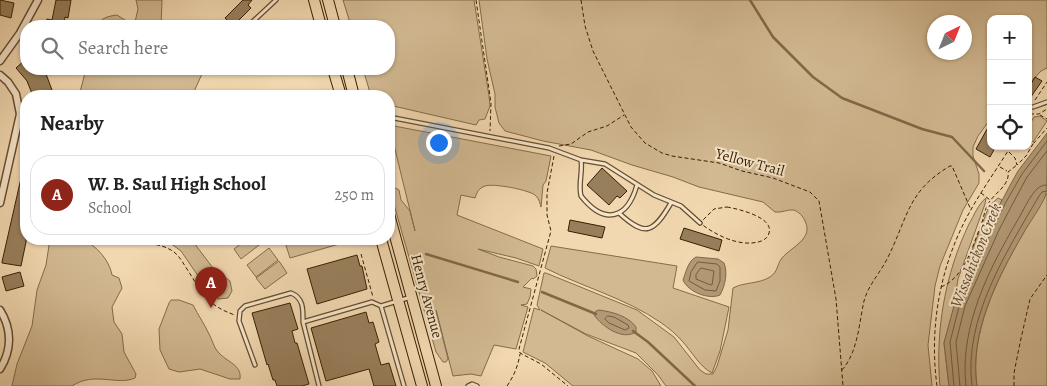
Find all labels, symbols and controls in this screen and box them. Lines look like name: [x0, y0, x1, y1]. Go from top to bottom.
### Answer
north arrow: [927, 15, 972, 60]
map controls: [987, 15, 1032, 150]
button: +: [987, 15, 1032, 60]
search box: [20, 20, 395, 75]
icon: search: [38, 34, 66, 62]
text: Search here: [78, 35, 168, 61]
button: −: [987, 60, 1032, 105]
button: locate: [987, 105, 1032, 150]
text: Nearby: [40, 109, 103, 137]
your location: [426, 130, 452, 156]
street label: Yellow Trail: [712, 143, 787, 181]
text: W. B. Saul High School: [88, 171, 266, 197]
text: A: [52, 184, 62, 206]
text: 250 m: [335, 184, 374, 206]
text: School: [88, 197, 131, 219]
water label: Wissahickon Creek: [945, 200, 1007, 311]
street label: Henry Avenue: [406, 252, 448, 341]
pin: A: [195, 267, 227, 308]

